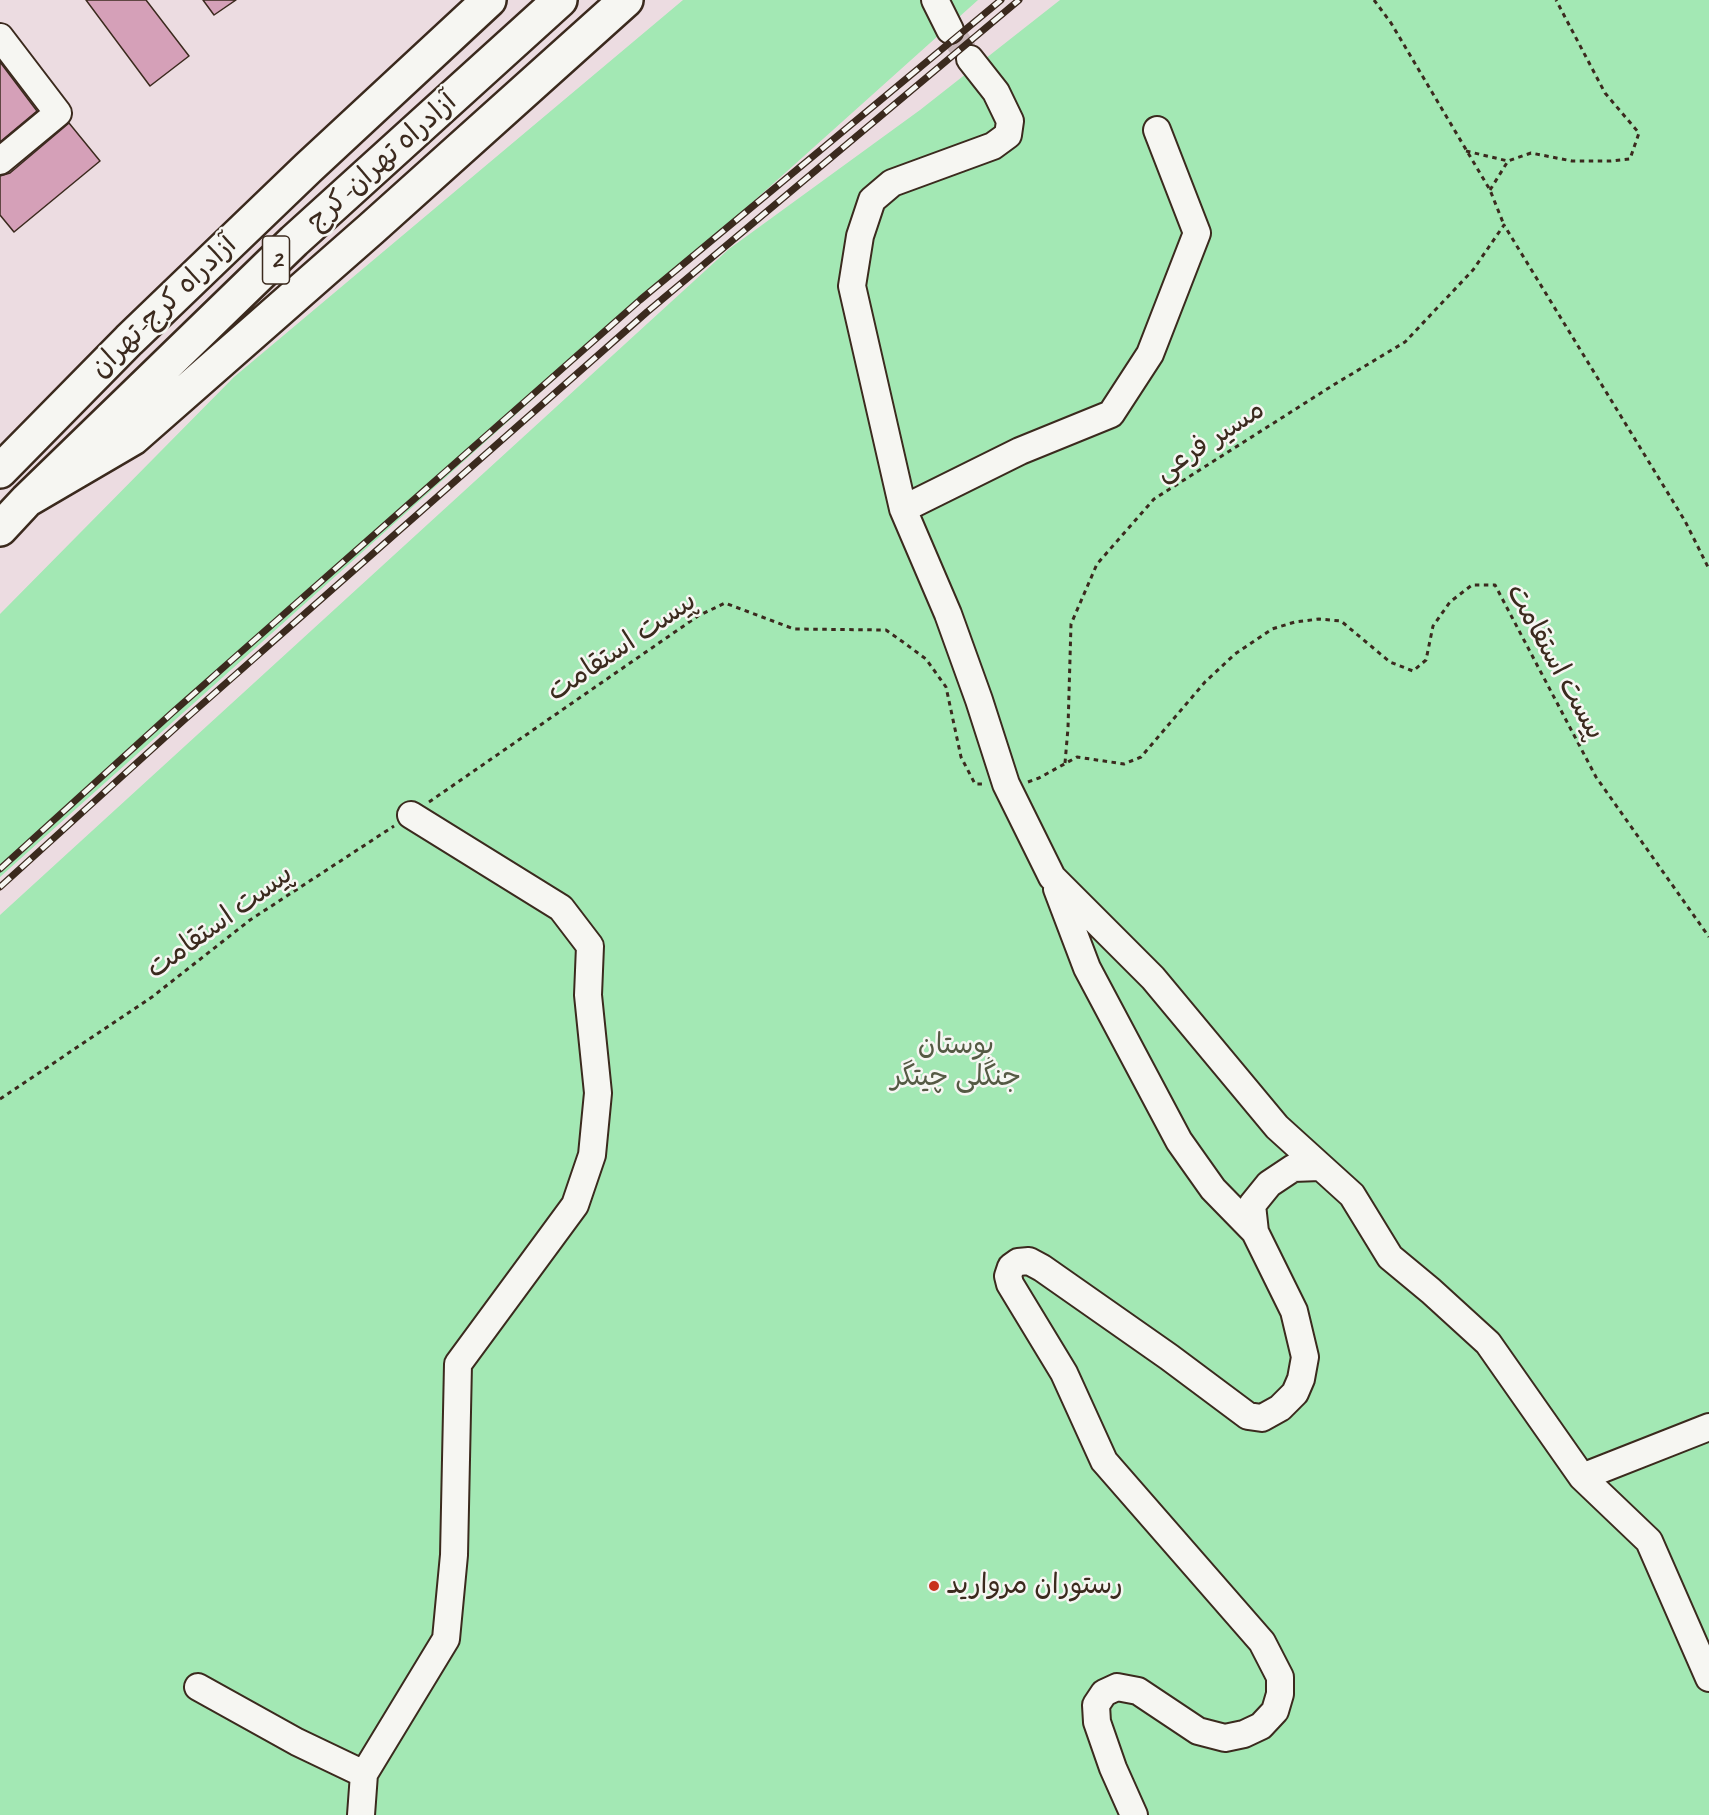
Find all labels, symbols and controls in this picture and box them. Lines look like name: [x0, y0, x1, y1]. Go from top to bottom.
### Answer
street label: آزادراه تهران-کرج: [300, 86, 464, 238]
street label: آزادراه کرج-تهران: [84, 229, 244, 385]
road number: 2: [262, 236, 290, 284]
street label: مسیر فرعی: [1149, 393, 1271, 489]
street label: پیست استقامت: [1498, 578, 1612, 746]
street label: پیست استقامت: [541, 585, 703, 709]
street label: پیست استقامت: [140, 858, 300, 986]
park label: بوستان جنگلی چیتگر: [891, 1029, 1021, 1095]
place label: رستوران مروارید: [946, 1569, 1123, 1603]
marker: رستوران مروارید: [927, 1579, 941, 1593]

